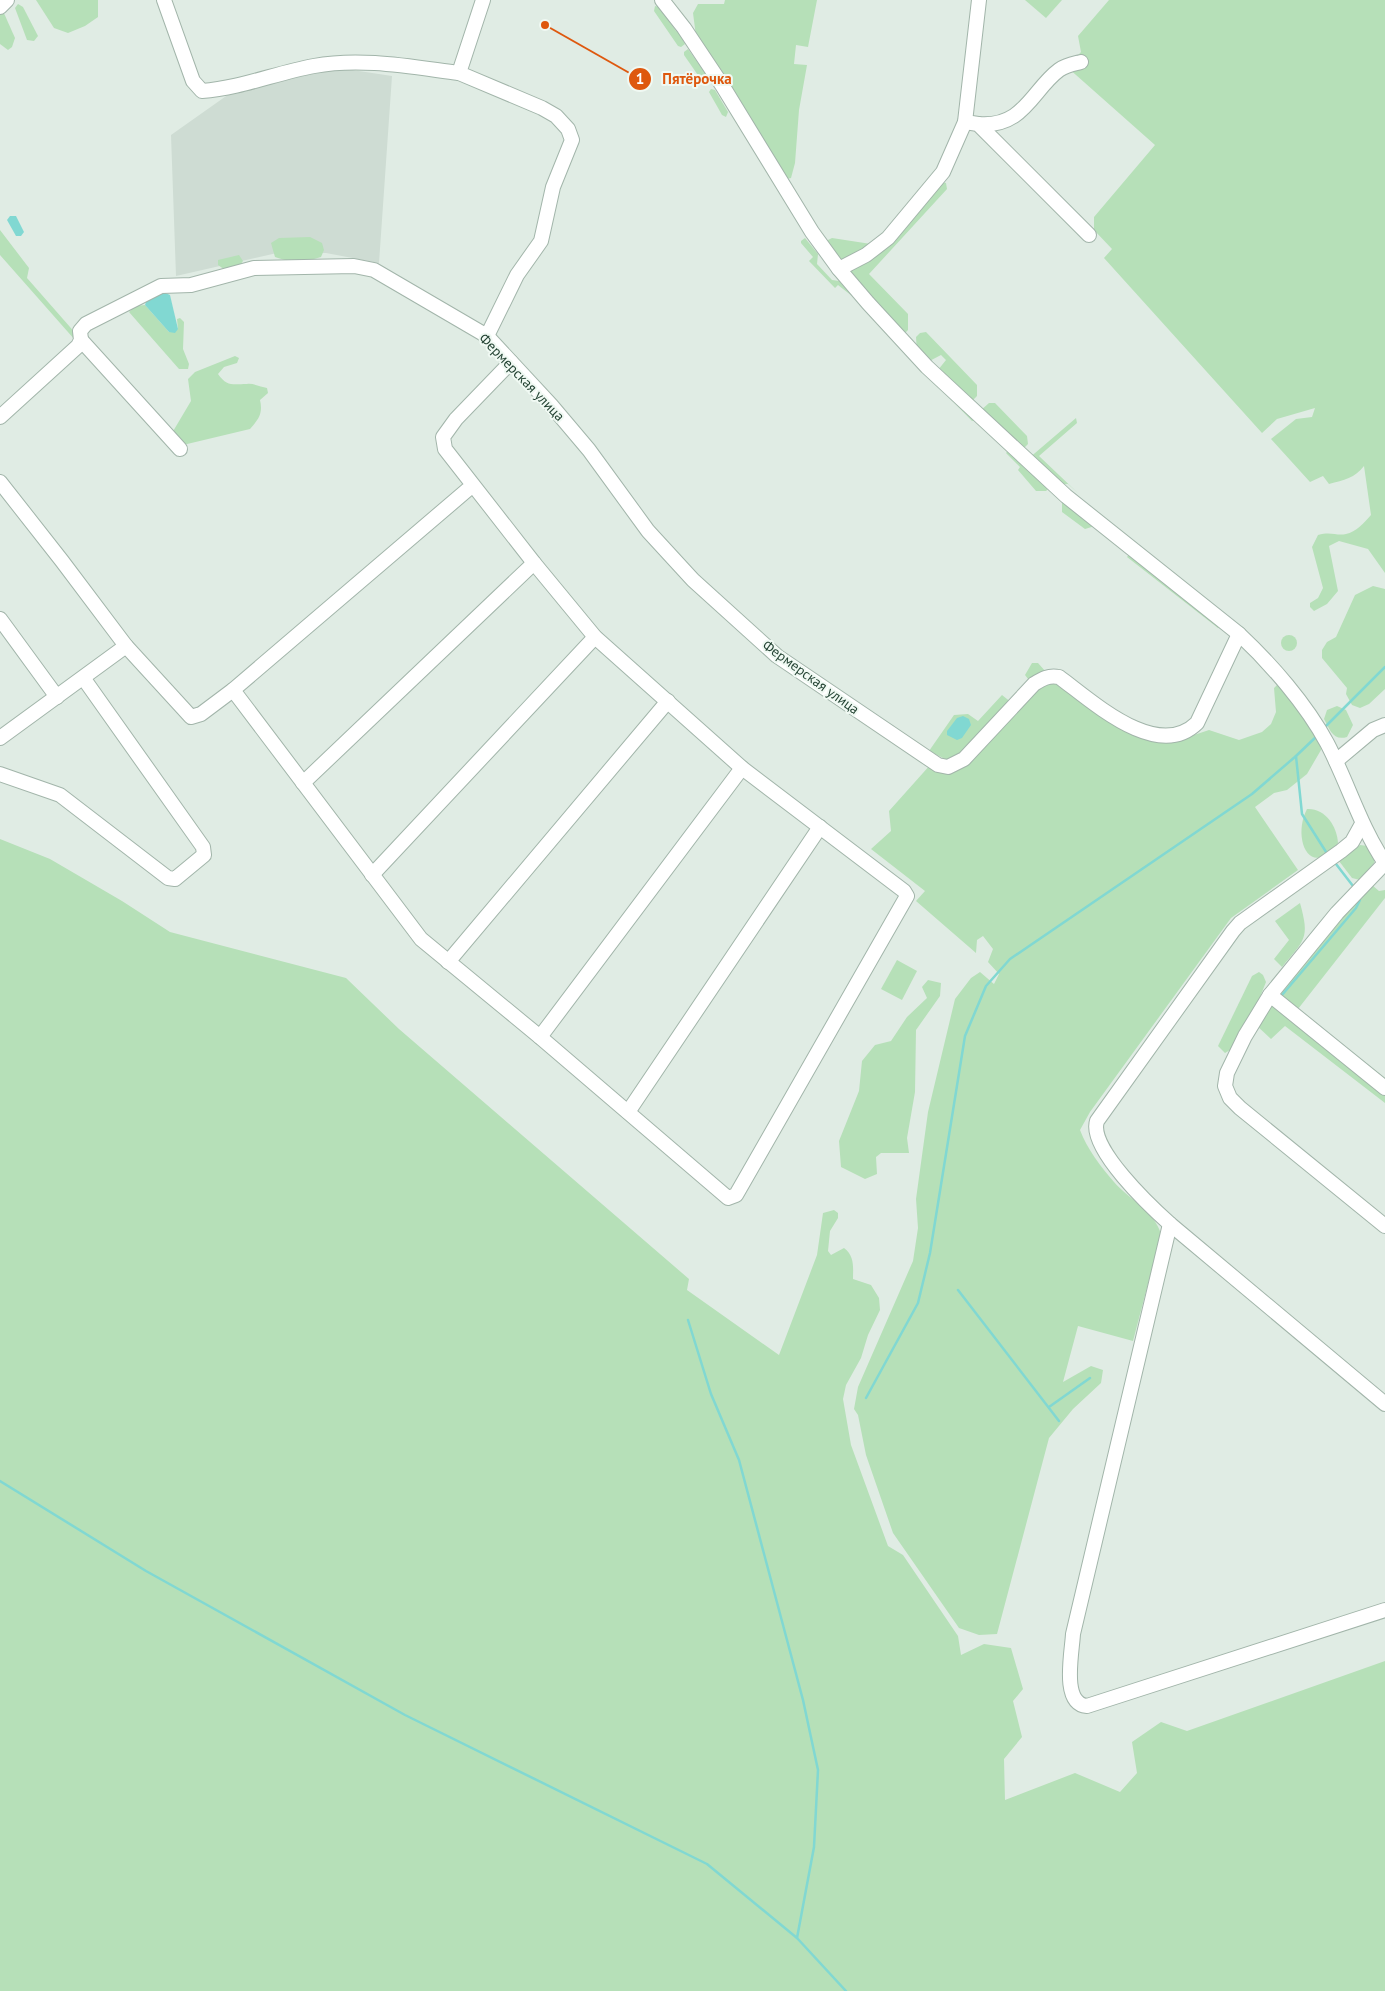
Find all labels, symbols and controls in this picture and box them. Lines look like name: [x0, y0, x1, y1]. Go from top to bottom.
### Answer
callout: Пятёрочка: [627, 64, 741, 94]
text: 1: [636, 69, 644, 88]
text: Пятёрочка: [662, 69, 732, 88]
street label: Фермерская улица: [475, 329, 569, 425]
street label: Фермерская улица: [759, 636, 863, 718]

